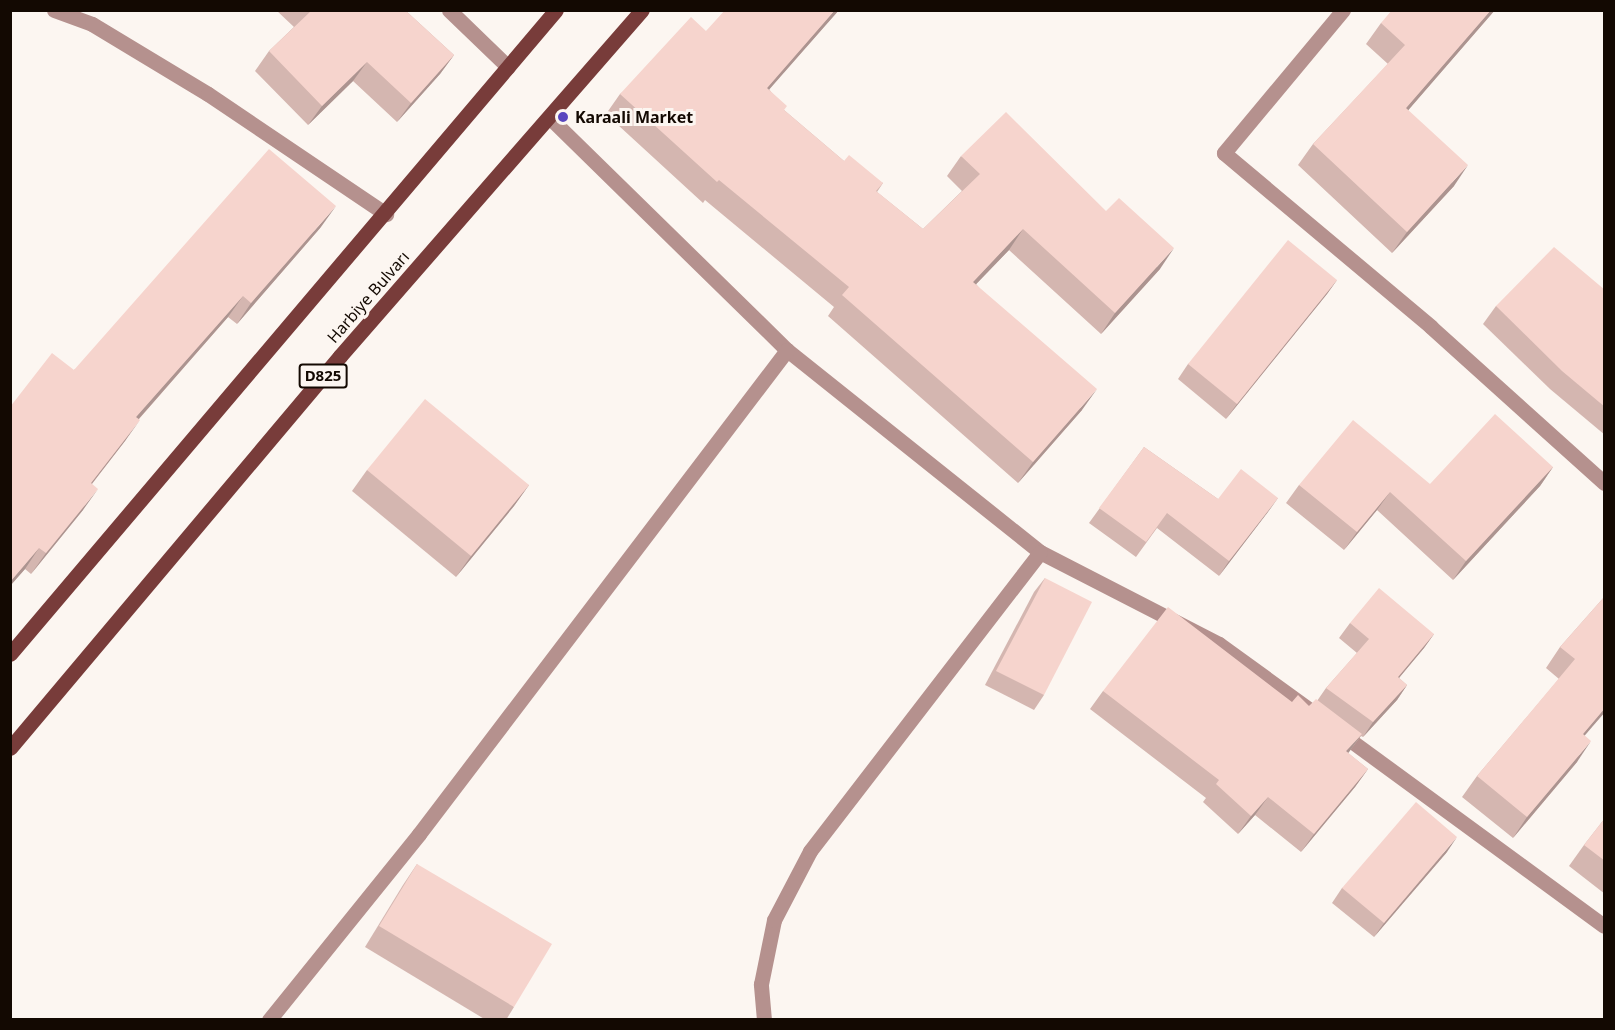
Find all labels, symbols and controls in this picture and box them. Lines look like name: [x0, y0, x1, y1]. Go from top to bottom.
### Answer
place label: Karaali Market: [575, 107, 693, 127]
marker: Karaali Market: [556, 110, 570, 124]
street label: Harbiye Bulvarı: [323, 247, 413, 347]
road number: D825: [298, 364, 348, 388]

